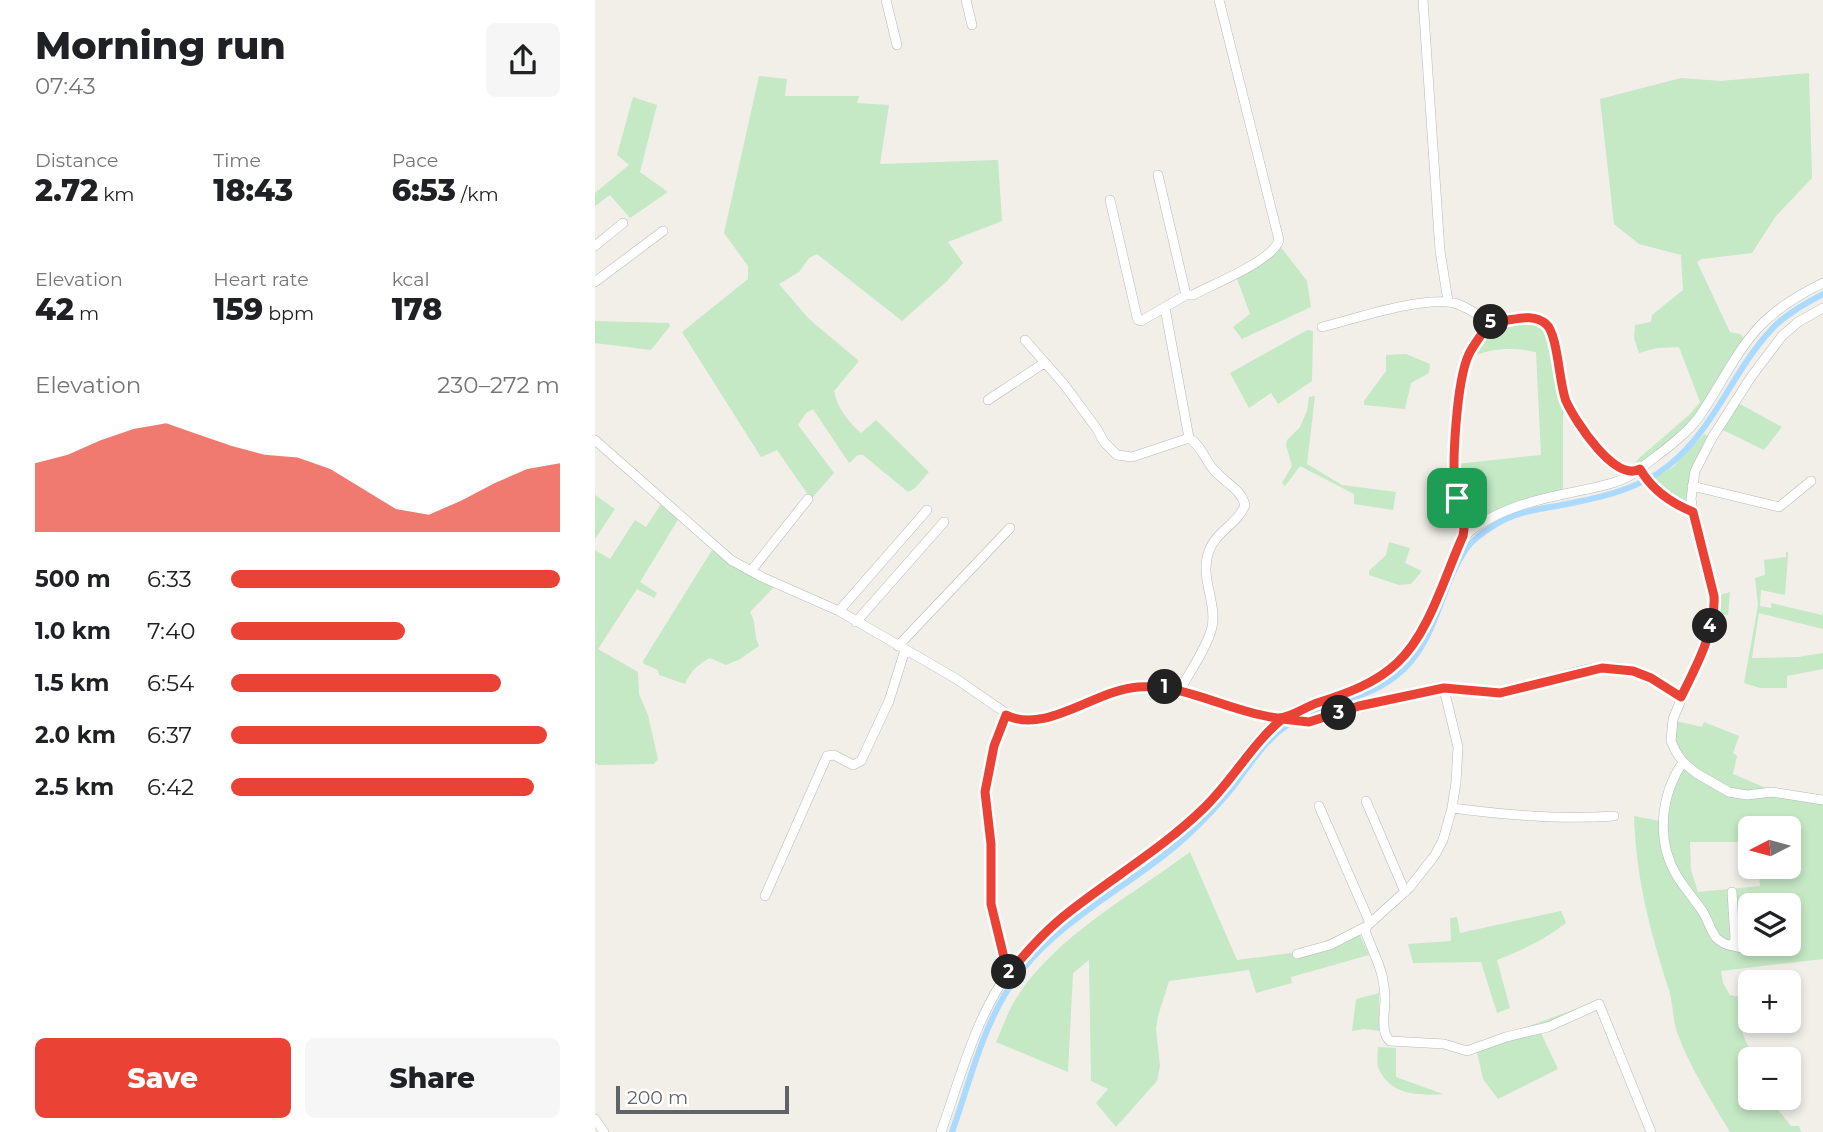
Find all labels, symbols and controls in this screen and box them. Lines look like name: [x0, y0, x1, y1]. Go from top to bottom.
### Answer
text: Morning run: [35, 22, 286, 69]
button: share: [486, 23, 560, 97]
text: 07:43: [35, 72, 96, 100]
text: Distance: [35, 149, 118, 172]
text: Time: [213, 149, 261, 172]
text: Pace: [392, 149, 438, 172]
text: 2.72: [35, 172, 98, 209]
text: 18:43: [213, 172, 293, 209]
text: 6:53: [392, 172, 456, 209]
text: km: [98, 183, 135, 206]
text: /km: [456, 183, 499, 206]
text: Elevation: [35, 268, 123, 291]
text: Heart rate: [213, 268, 309, 291]
text: kcal: [392, 268, 430, 291]
text: 42: [35, 291, 74, 328]
text: 159: [213, 291, 263, 328]
text: 178: [392, 291, 442, 328]
text: m: [74, 302, 99, 325]
text: bpm: [263, 302, 314, 325]
pin: 5: [1473, 304, 1509, 340]
text: 5: [1485, 310, 1496, 333]
text: Elevation: [35, 371, 141, 399]
text: 230–272 m: [437, 371, 560, 399]
pin: [1427, 468, 1487, 528]
icon: arrive: [1438, 479, 1476, 517]
text: 500 m: [35, 565, 111, 593]
text: 6:33: [147, 565, 192, 593]
pin: 4: [1693, 608, 1727, 644]
text: 4: [1703, 614, 1716, 637]
text: 1.0 km: [35, 617, 111, 645]
text: 7:40: [147, 617, 195, 645]
text: 1.5 km: [35, 669, 109, 697]
text: 6:54: [147, 669, 194, 697]
pin: 1: [1147, 670, 1183, 704]
text: 1: [1161, 675, 1168, 698]
pin: 3: [1321, 696, 1357, 730]
text: 3: [1333, 701, 1344, 724]
text: 2.0 km: [35, 721, 116, 749]
text: 6:37: [147, 721, 192, 749]
text: 2.5 km: [35, 773, 114, 801]
text: 6:42: [147, 773, 194, 801]
north arrow: [1738, 816, 1801, 878]
map controls: [1738, 816, 1801, 1110]
button: layers: [1738, 893, 1801, 956]
pin: 2: [991, 954, 1027, 990]
text: 2: [1003, 960, 1014, 983]
button: +: [1738, 970, 1801, 1033]
button: Save: [35, 1038, 291, 1118]
button: Share: [305, 1038, 560, 1118]
button: −: [1738, 1047, 1801, 1110]
scale bar: [616, 1083, 789, 1115]
text: 200 m: [627, 1086, 688, 1109]

